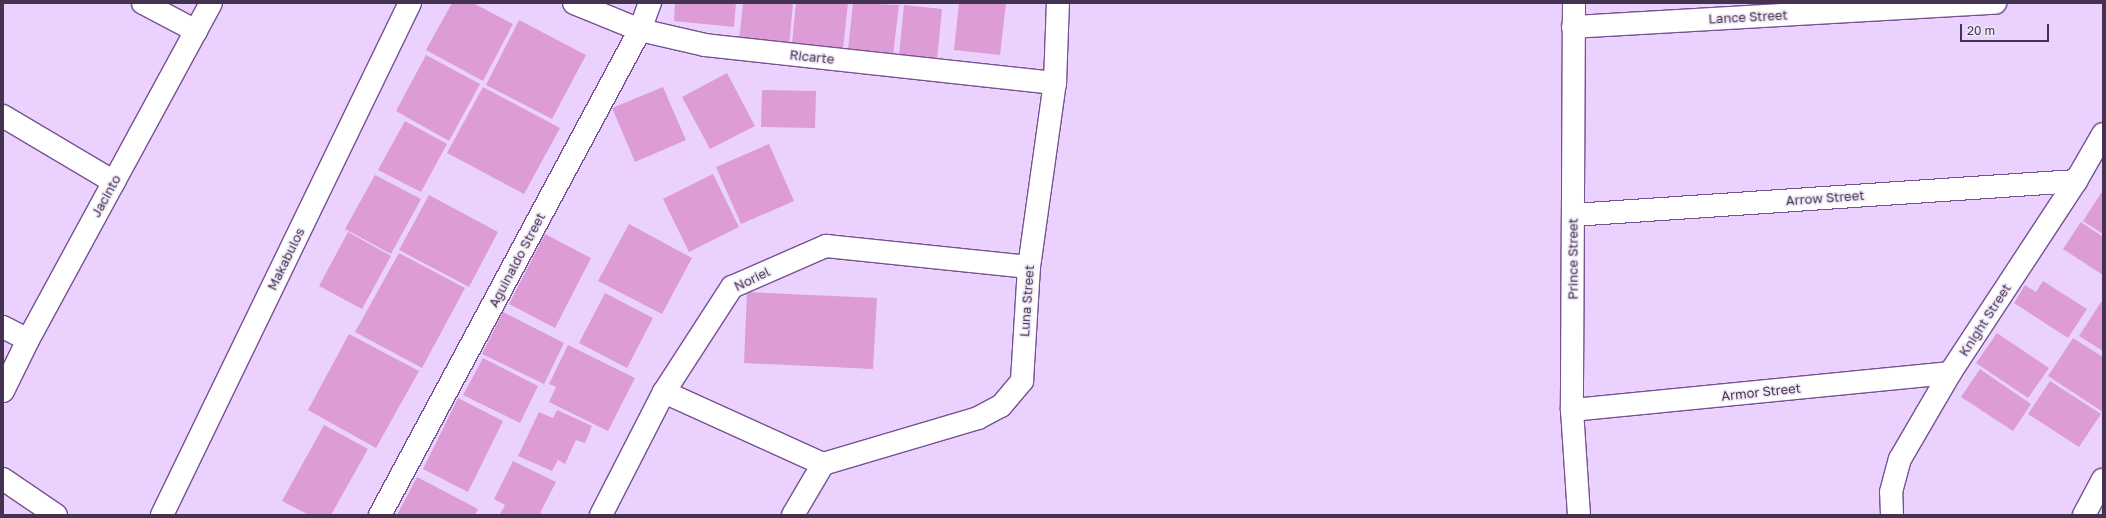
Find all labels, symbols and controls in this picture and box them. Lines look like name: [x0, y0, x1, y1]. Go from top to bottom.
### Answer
street label: Lance Street: [1708, 7, 1788, 27]
scale bar: [1962, 16, 2051, 42]
text: 20 m: [1967, 23, 1995, 38]
street label: Ricarte: [789, 47, 835, 67]
street label: Jacinto: [88, 172, 124, 220]
street label: Arrow Street: [1785, 187, 1865, 209]
street label: Aguinaldo Street: [486, 210, 548, 310]
street label: Prince Street: [1565, 218, 1581, 300]
street label: Makabulos: [264, 225, 308, 293]
street label: Noriel: [732, 264, 772, 294]
street label: Luna Street: [1017, 265, 1037, 337]
street label: Knight Street: [1956, 281, 2014, 359]
street label: Armor Street: [1720, 380, 1802, 404]

